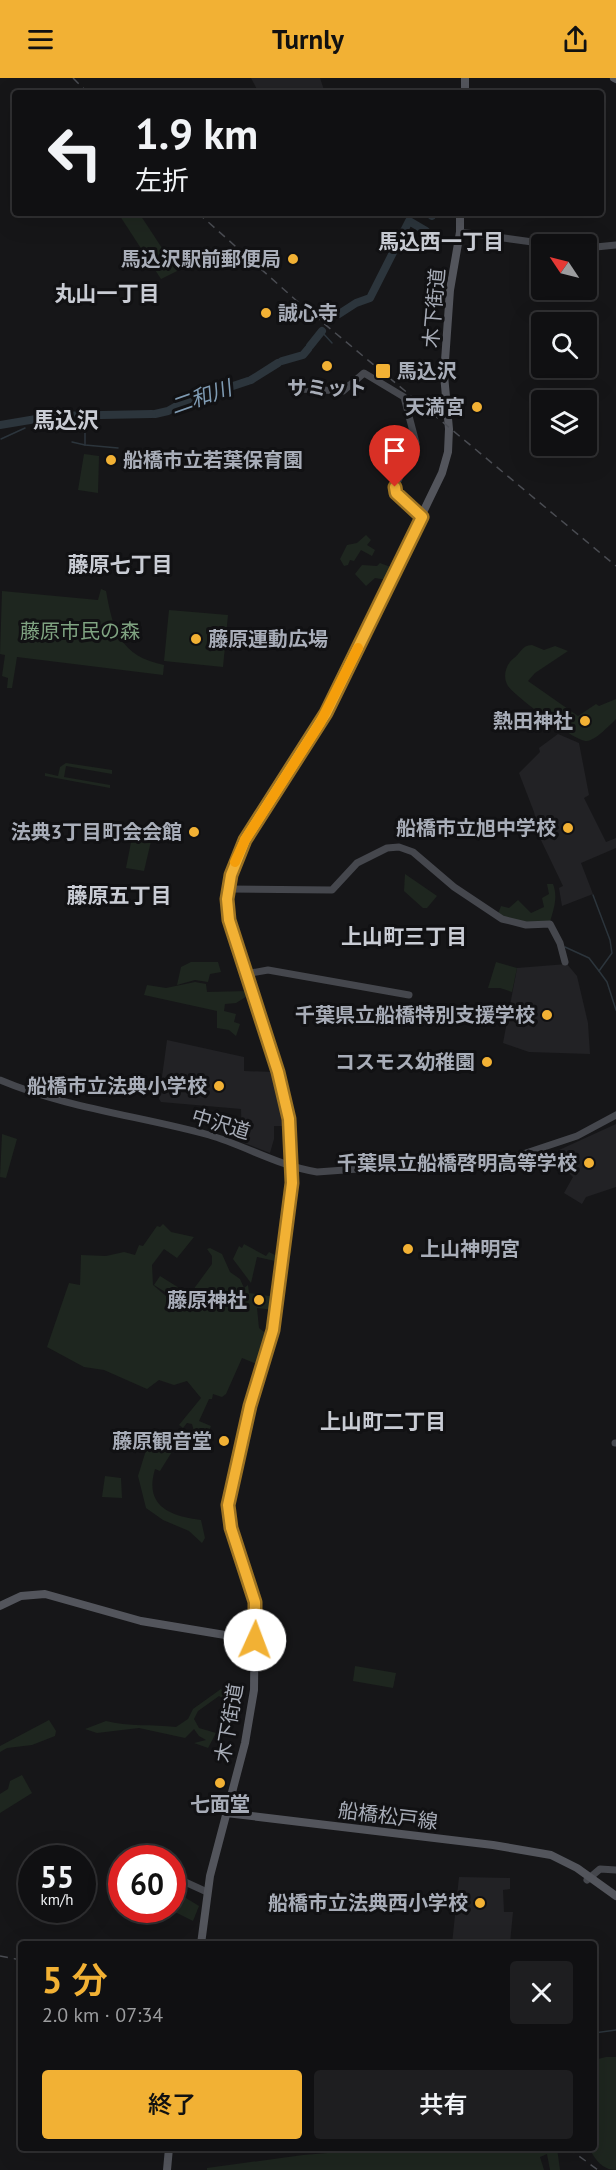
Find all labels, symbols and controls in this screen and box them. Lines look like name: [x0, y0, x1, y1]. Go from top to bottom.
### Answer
text: Turnly: [272, 22, 344, 56]
icon: menu: [24, 23, 57, 56]
icon: share: [559, 23, 592, 56]
text: 1.9 km: [135, 106, 258, 161]
icon: left: [36, 114, 114, 192]
text: 左折: [135, 163, 189, 197]
district label: 馬込西一丁目: [378, 228, 504, 255]
north arrow: [531, 234, 597, 300]
map controls: [531, 234, 597, 456]
place label: 馬込沢駅前郵便局: [121, 246, 281, 272]
marker: 馬込沢駅前郵便局: [286, 252, 300, 266]
street label: 木下街道: [418, 267, 450, 349]
district label: 丸山一丁目: [55, 280, 160, 307]
place label: 誠心寺: [278, 300, 338, 326]
marker: 誠心寺: [259, 306, 273, 320]
button: search: [531, 312, 597, 378]
place label: 馬込沢: [397, 358, 457, 384]
marker: サミット: [320, 359, 334, 373]
marker: 馬込沢: [374, 362, 392, 380]
water label: 二和川: [167, 373, 237, 420]
place label: サミット: [287, 375, 367, 401]
button: layers: [531, 390, 597, 456]
place label: 天満宮: [405, 394, 465, 420]
marker: 天満宮: [470, 400, 484, 414]
district label: 馬込沢: [33, 406, 99, 434]
pin: [369, 425, 420, 487]
icon: arrive: [378, 434, 411, 467]
place label: 船橋市立若葉保育園: [123, 447, 303, 473]
marker: 船橋市立若葉保育園: [104, 453, 118, 467]
district label: 藤原七丁目: [68, 551, 173, 578]
park label: 藤原市民の森: [20, 618, 140, 644]
place label: 藤原運動広場: [208, 626, 328, 652]
marker: 藤原運動広場: [189, 632, 203, 646]
place label: 熱田神社: [493, 708, 573, 734]
marker: 熱田神社: [578, 714, 592, 728]
place label: 船橋市立旭中学校: [396, 815, 556, 841]
place label: 法典3丁目町会会館: [11, 819, 182, 845]
marker: 船橋市立旭中学校: [561, 821, 575, 835]
marker: 法典3丁目町会会館: [187, 825, 201, 839]
district label: 藤原五丁目: [67, 882, 172, 909]
district label: 上山町三丁目: [341, 923, 467, 950]
place label: 千葉県立船橋特別支援学校: [295, 1002, 535, 1028]
marker: 千葉県立船橋特別支援学校: [540, 1008, 554, 1022]
place label: コスモス幼稚園: [335, 1049, 475, 1075]
marker: コスモス幼稚園: [480, 1055, 494, 1069]
place label: 船橋市立法典小学校: [27, 1073, 207, 1099]
marker: 船橋市立法典小学校: [212, 1079, 226, 1093]
street label: 中沢道: [189, 1103, 253, 1145]
place label: 千葉県立船橋啓明高等学校: [337, 1150, 577, 1176]
marker: 千葉県立船橋啓明高等学校: [582, 1156, 596, 1170]
place label: 上山神明宮: [420, 1236, 520, 1262]
marker: 上山神明宮: [401, 1242, 415, 1256]
place label: 藤原神社: [167, 1287, 247, 1313]
marker: 藤原神社: [252, 1293, 266, 1307]
district label: 上山町二丁目: [320, 1408, 446, 1435]
place label: 藤原観音堂: [112, 1428, 212, 1454]
marker: 藤原観音堂: [217, 1434, 231, 1448]
position arrow: [223, 1608, 287, 1672]
street label: 木下街道: [209, 1681, 249, 1765]
marker: 七面堂: [213, 1776, 227, 1790]
place label: 七面堂: [190, 1791, 250, 1817]
street label: 船橋松戸線: [337, 1797, 439, 1835]
speed limit sign: 60: [108, 1845, 186, 1923]
text: 55: [40, 1857, 74, 1896]
text: km/h: [41, 1890, 73, 1909]
place label: 船橋市立法典西小学校: [268, 1890, 468, 1916]
marker: 船橋市立法典西小学校: [473, 1896, 487, 1910]
text: 5 分: [42, 1956, 108, 2003]
button: close: [510, 1961, 573, 2024]
text: 2.0 km · 07:34: [42, 2002, 163, 2028]
button: 終了: [42, 2070, 302, 2139]
button: 共有: [314, 2070, 573, 2139]

